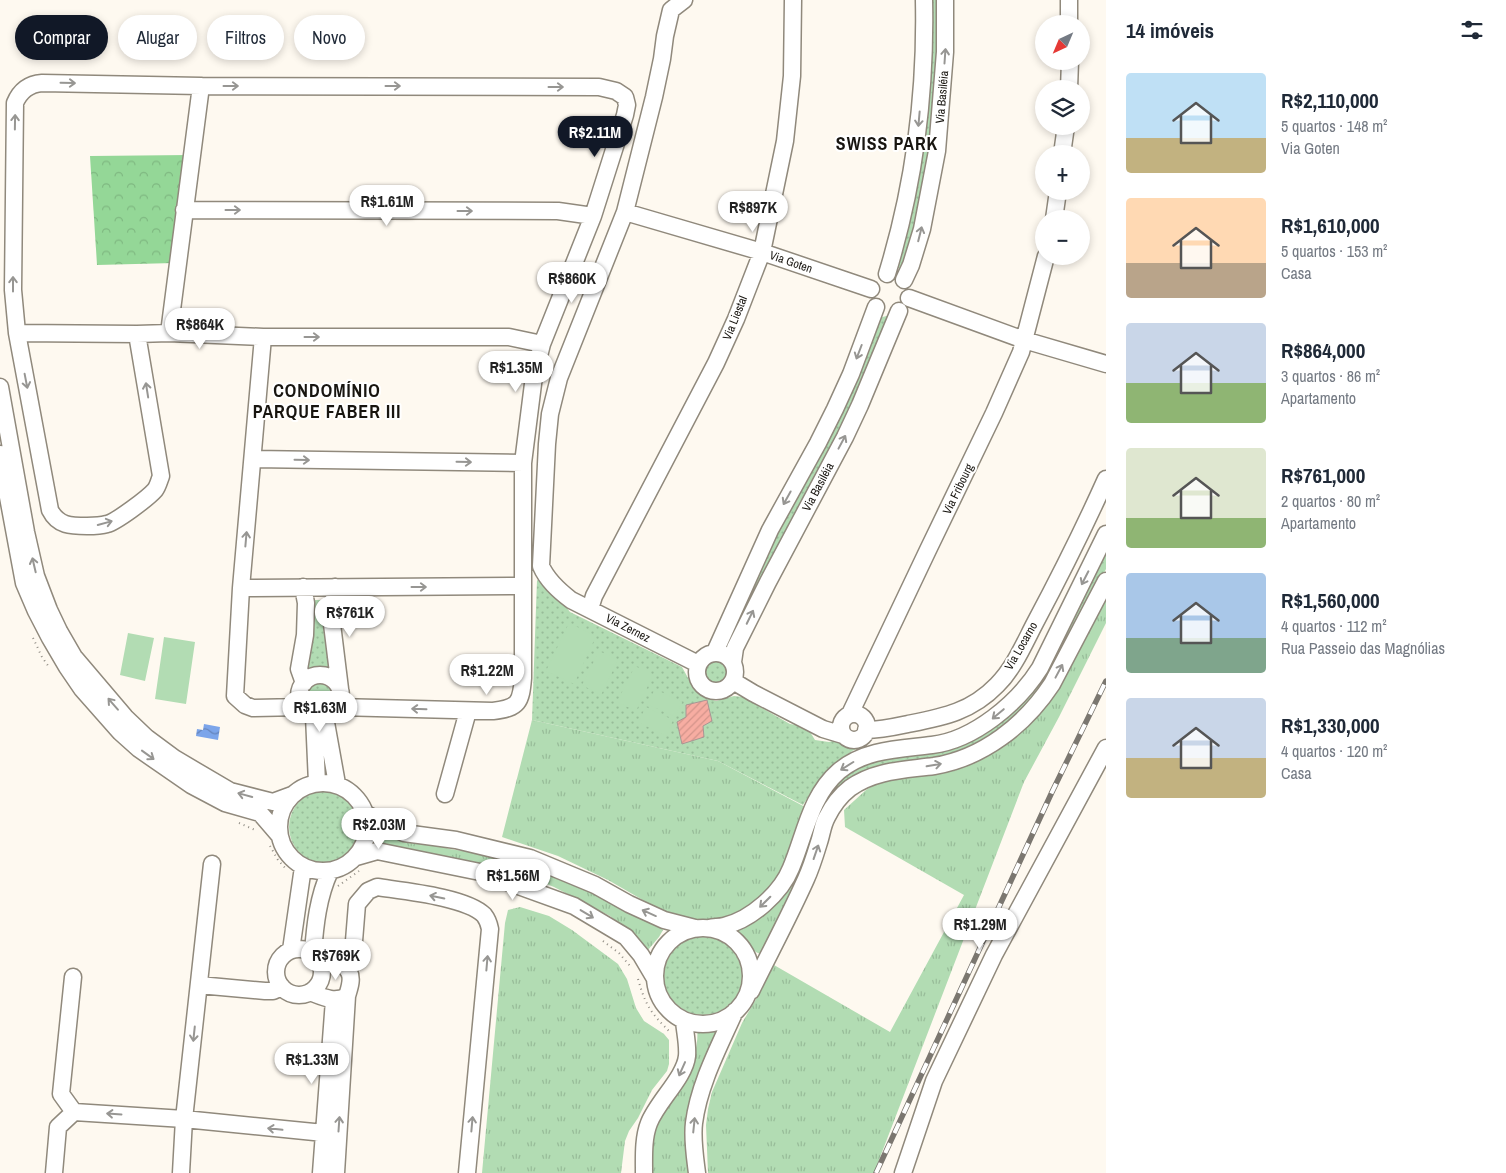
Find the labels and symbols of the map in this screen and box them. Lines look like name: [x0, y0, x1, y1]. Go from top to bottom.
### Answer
north arrow: [1035, 15, 1090, 70]
one-way arrow: [940, 48, 949, 64]
street label: Via Basiléia: [932, 69, 952, 124]
one-way arrow: [60, 78, 76, 88]
one-way arrow: [222, 81, 239, 91]
one-way arrow: [385, 81, 401, 91]
one-way arrow: [548, 82, 564, 92]
one-way arrow: [914, 110, 924, 126]
one-way arrow: [10, 114, 20, 130]
pin: R$2.11M: [549, 116, 641, 158]
district label: SWISS PARK: [836, 131, 938, 156]
pin: R$1.61M: [341, 184, 433, 227]
pin: R$897K: [712, 190, 794, 233]
one-way arrow: [224, 205, 241, 215]
one-way arrow: [457, 206, 473, 216]
one-way arrow: [916, 226, 925, 242]
street label: Via Goten: [768, 247, 814, 277]
pin: R$860K: [531, 262, 613, 304]
one-way arrow: [8, 276, 18, 292]
street label: Via Liestal: [719, 294, 751, 342]
pin: R$864K: [159, 308, 241, 350]
one-way arrow: [304, 332, 320, 342]
one-way arrow: [854, 344, 863, 360]
pin: R$1.35M: [470, 350, 562, 393]
one-way arrow: [22, 372, 31, 388]
district label: CONDOMÍNIO PARQUE FABER III: [253, 378, 401, 424]
one-way arrow: [141, 383, 151, 399]
one-way arrow: [838, 435, 847, 450]
one-way arrow: [293, 455, 309, 465]
one-way arrow: [456, 458, 472, 467]
street label: Via Basiléia: [799, 459, 838, 514]
street label: Via Fribourg: [939, 461, 977, 517]
one-way arrow: [782, 490, 792, 505]
one-way arrow: [97, 518, 113, 528]
one-way arrow: [241, 531, 250, 547]
one-way arrow: [29, 557, 38, 573]
one-way arrow: [1080, 570, 1089, 585]
one-way arrow: [410, 582, 427, 592]
pin: R$761K: [309, 596, 391, 638]
street label: Via Zernez: [603, 610, 653, 646]
one-way arrow: [746, 610, 756, 625]
street label: Via Locarno: [1001, 619, 1041, 673]
pin: R$1.22M: [441, 654, 533, 696]
one-way arrow: [1055, 664, 1064, 679]
pin: R$1.63M: [274, 690, 366, 733]
one-way arrow: [108, 698, 119, 711]
one-way arrow: [411, 705, 427, 714]
one-way arrow: [992, 708, 1005, 719]
one-way arrow: [141, 750, 155, 760]
one-way arrow: [926, 760, 942, 770]
one-way arrow: [841, 761, 855, 771]
one-way arrow: [238, 790, 254, 799]
pin: R$2.03M: [333, 808, 425, 850]
one-way arrow: [811, 844, 821, 860]
pin: R$1.56M: [467, 858, 559, 901]
one-way arrow: [430, 892, 446, 901]
one-way arrow: [759, 896, 772, 908]
one-way arrow: [642, 907, 657, 917]
pin: R$1.29M: [934, 908, 1026, 950]
one-way arrow: [579, 910, 593, 920]
pin: R$769K: [295, 938, 377, 981]
one-way arrow: [482, 955, 492, 971]
one-way arrow: [189, 1025, 199, 1041]
pin: R$1.33M: [266, 1042, 358, 1085]
one-way arrow: [677, 1061, 687, 1076]
one-way arrow: [106, 1110, 122, 1119]
one-way arrow: [335, 1117, 344, 1133]
one-way arrow: [467, 1117, 477, 1133]
one-way arrow: [689, 1117, 699, 1133]
one-way arrow: [268, 1124, 284, 1133]

